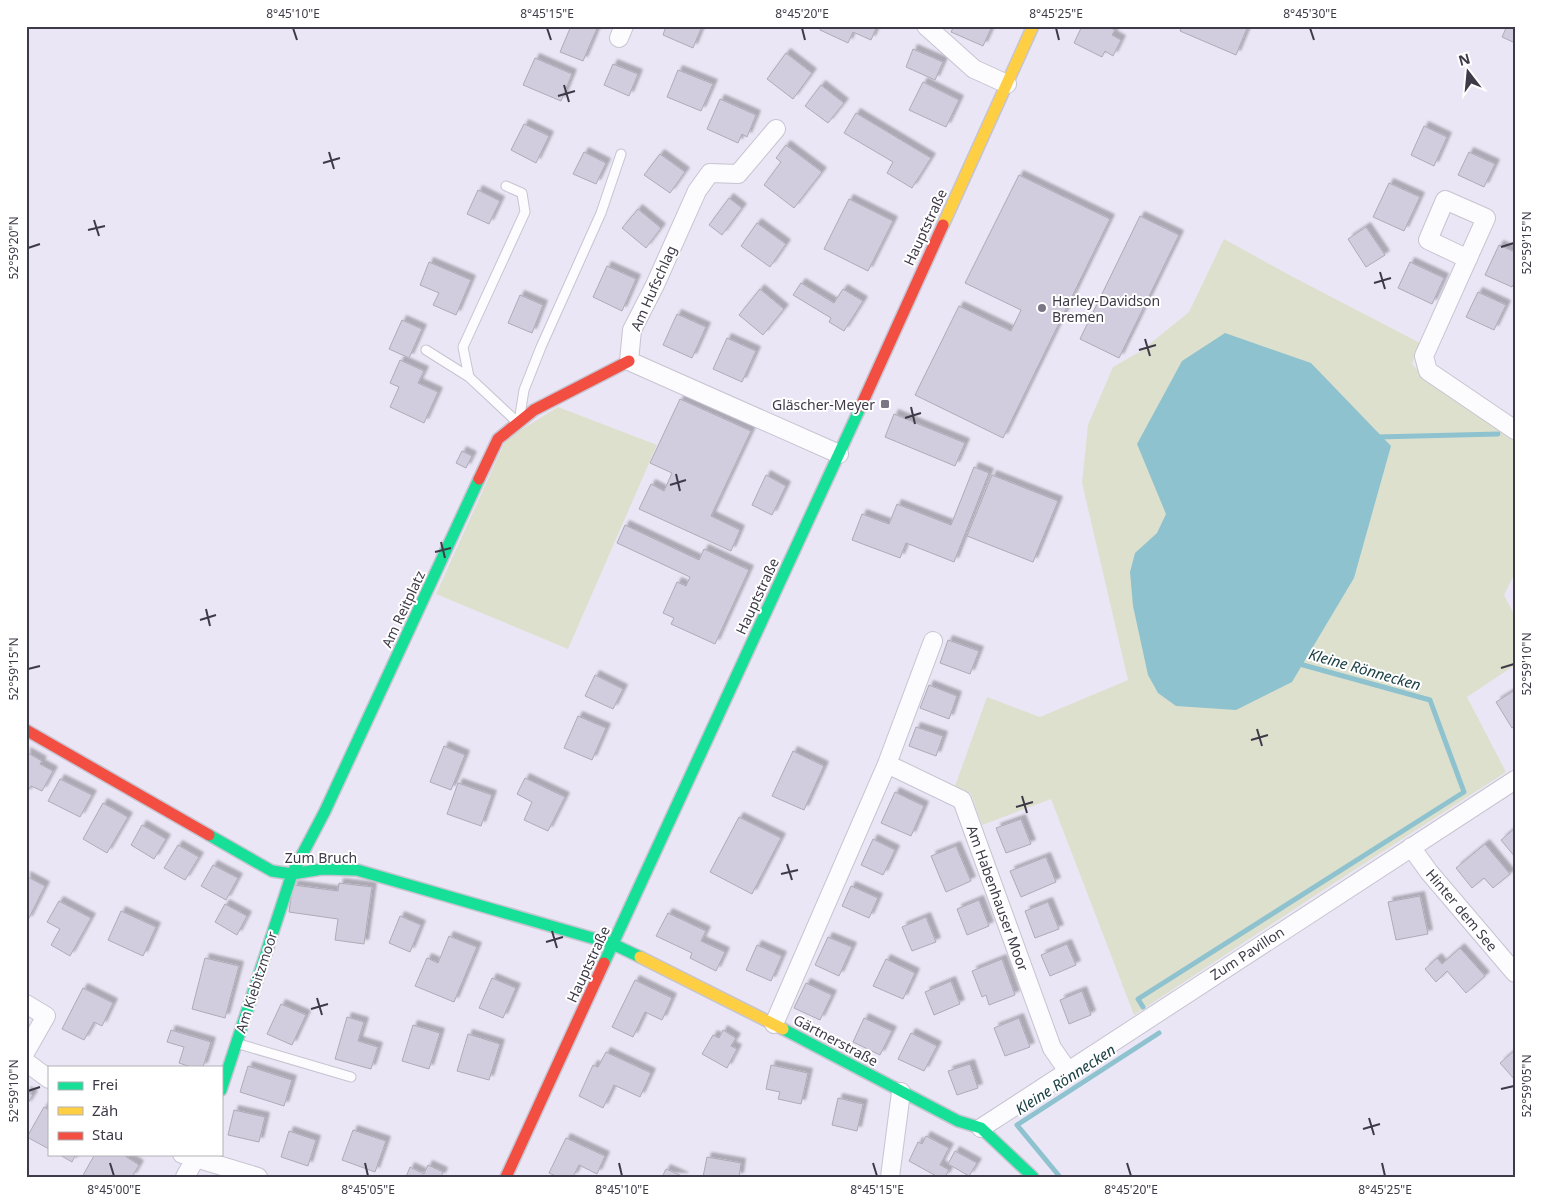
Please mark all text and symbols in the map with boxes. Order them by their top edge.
text: 8°45'10"E [266,5,320,22]
text: 8°45'15"E [520,5,574,22]
text: 8°45'20"E [775,5,829,22]
text: 8°45'25"E [1029,5,1083,22]
text: 8°45'30"E [1283,5,1337,22]
north arrow [1444,48,1494,98]
text: N [1456,48,1472,70]
street label: Hauptstraße [899,186,951,268]
text: 52°59'15"N [1518,211,1535,275]
text: 52°59'20"N [5,216,22,280]
street label: Am Hufschlag [626,242,680,334]
place label: Harley-Davidson Bremen [1052,291,1160,326]
marker: Harley-Davidson Bremen [1036,302,1048,314]
place label: Gläscher-Meyer [772,395,875,414]
marker: Gläscher-Meyer [879,398,891,410]
street label: Hauptstraße [731,555,783,637]
street label: Am Reitplatz [377,567,429,650]
text: 52°59'10"N [1518,632,1535,696]
text: 52°59'15"N [5,637,22,701]
water label: Kleine Rönnecken [1307,643,1423,695]
street label: Am Habenhauser Moor [963,823,1033,974]
street label: Zum Bruch [285,848,357,867]
street label: Hinter dem See [1422,865,1502,955]
street label: Zum Pavillon [1206,922,1288,984]
street label: Hauptstraße [562,923,614,1005]
street label: Am Kiebitzmoor [231,929,281,1035]
street label: Gärtnerstraße [790,1010,882,1070]
water label: Kleine Rönnecken [1011,1039,1119,1119]
text: 52°59'05"N [1518,1054,1535,1118]
text: 52°59'10"N [5,1059,22,1123]
legend [48,1066,222,1156]
text: Frei [92,1074,118,1094]
text: Zäh [92,1100,118,1120]
text: Stau [92,1124,123,1144]
text: 8°45'00"E [87,1181,141,1198]
text: 8°45'05"E [341,1181,395,1198]
text: 8°45'10"E [595,1181,649,1198]
text: 8°45'15"E [850,1181,904,1198]
text: 8°45'20"E [1104,1181,1158,1198]
text: 8°45'25"E [1358,1181,1412,1198]

